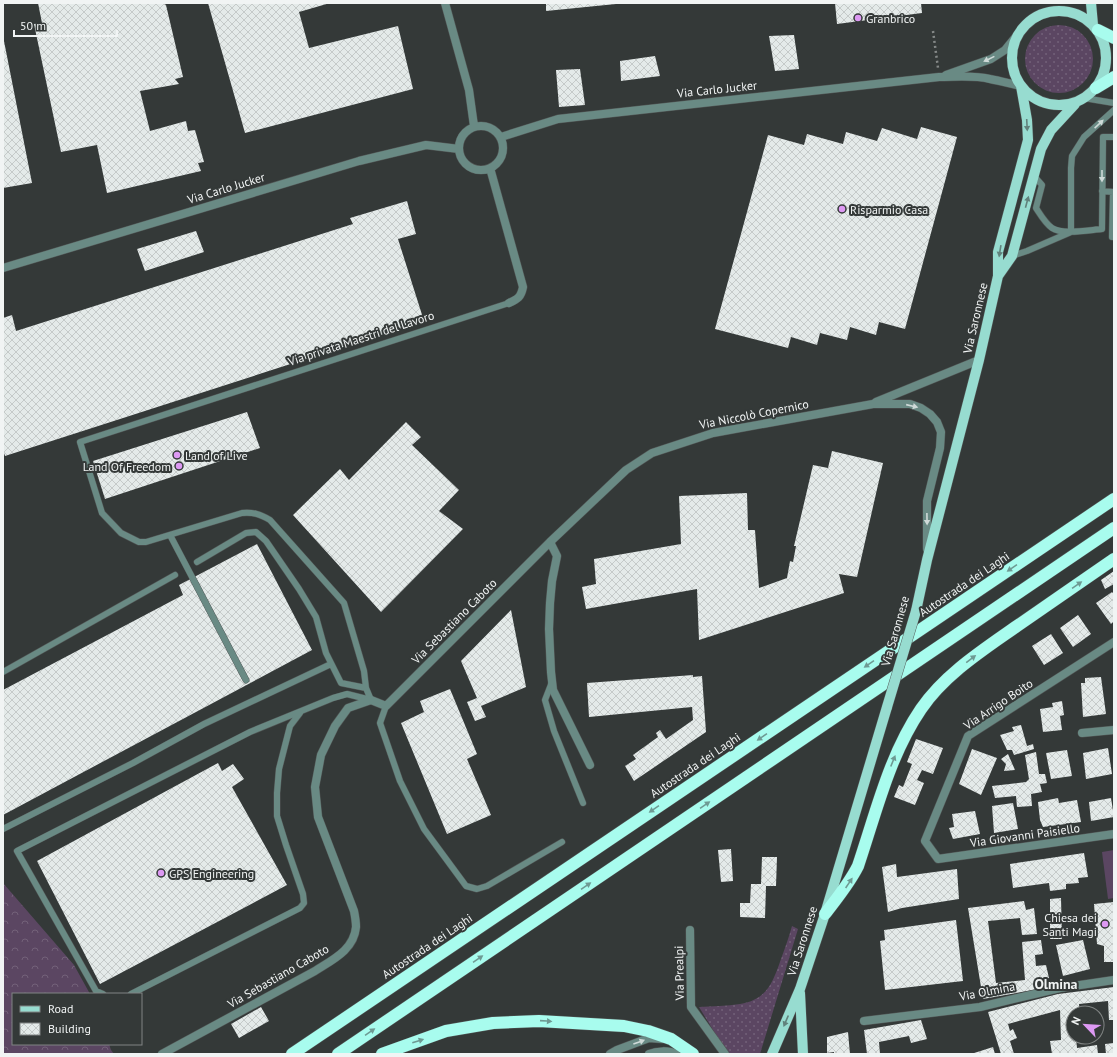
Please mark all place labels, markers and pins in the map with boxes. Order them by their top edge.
place label: Granbrico [866,11,915,26]
marker: Granbrico [853,13,863,23]
place label: Risparmio Casa [850,202,928,217]
marker: Risparmio Casa [837,204,847,214]
place label: Land of Live [185,448,248,463]
marker: Land of Live [172,450,182,460]
place label: Land Of Freedom [83,459,171,474]
marker: Land Of Freedom [174,461,184,471]
place label: GPS Engineering [169,866,254,881]
marker: GPS Engineering [156,868,166,878]
place label: Chiesa dei Santi Magi [1043,910,1097,939]
marker: Chiesa dei Santi Magi [1100,919,1110,929]

